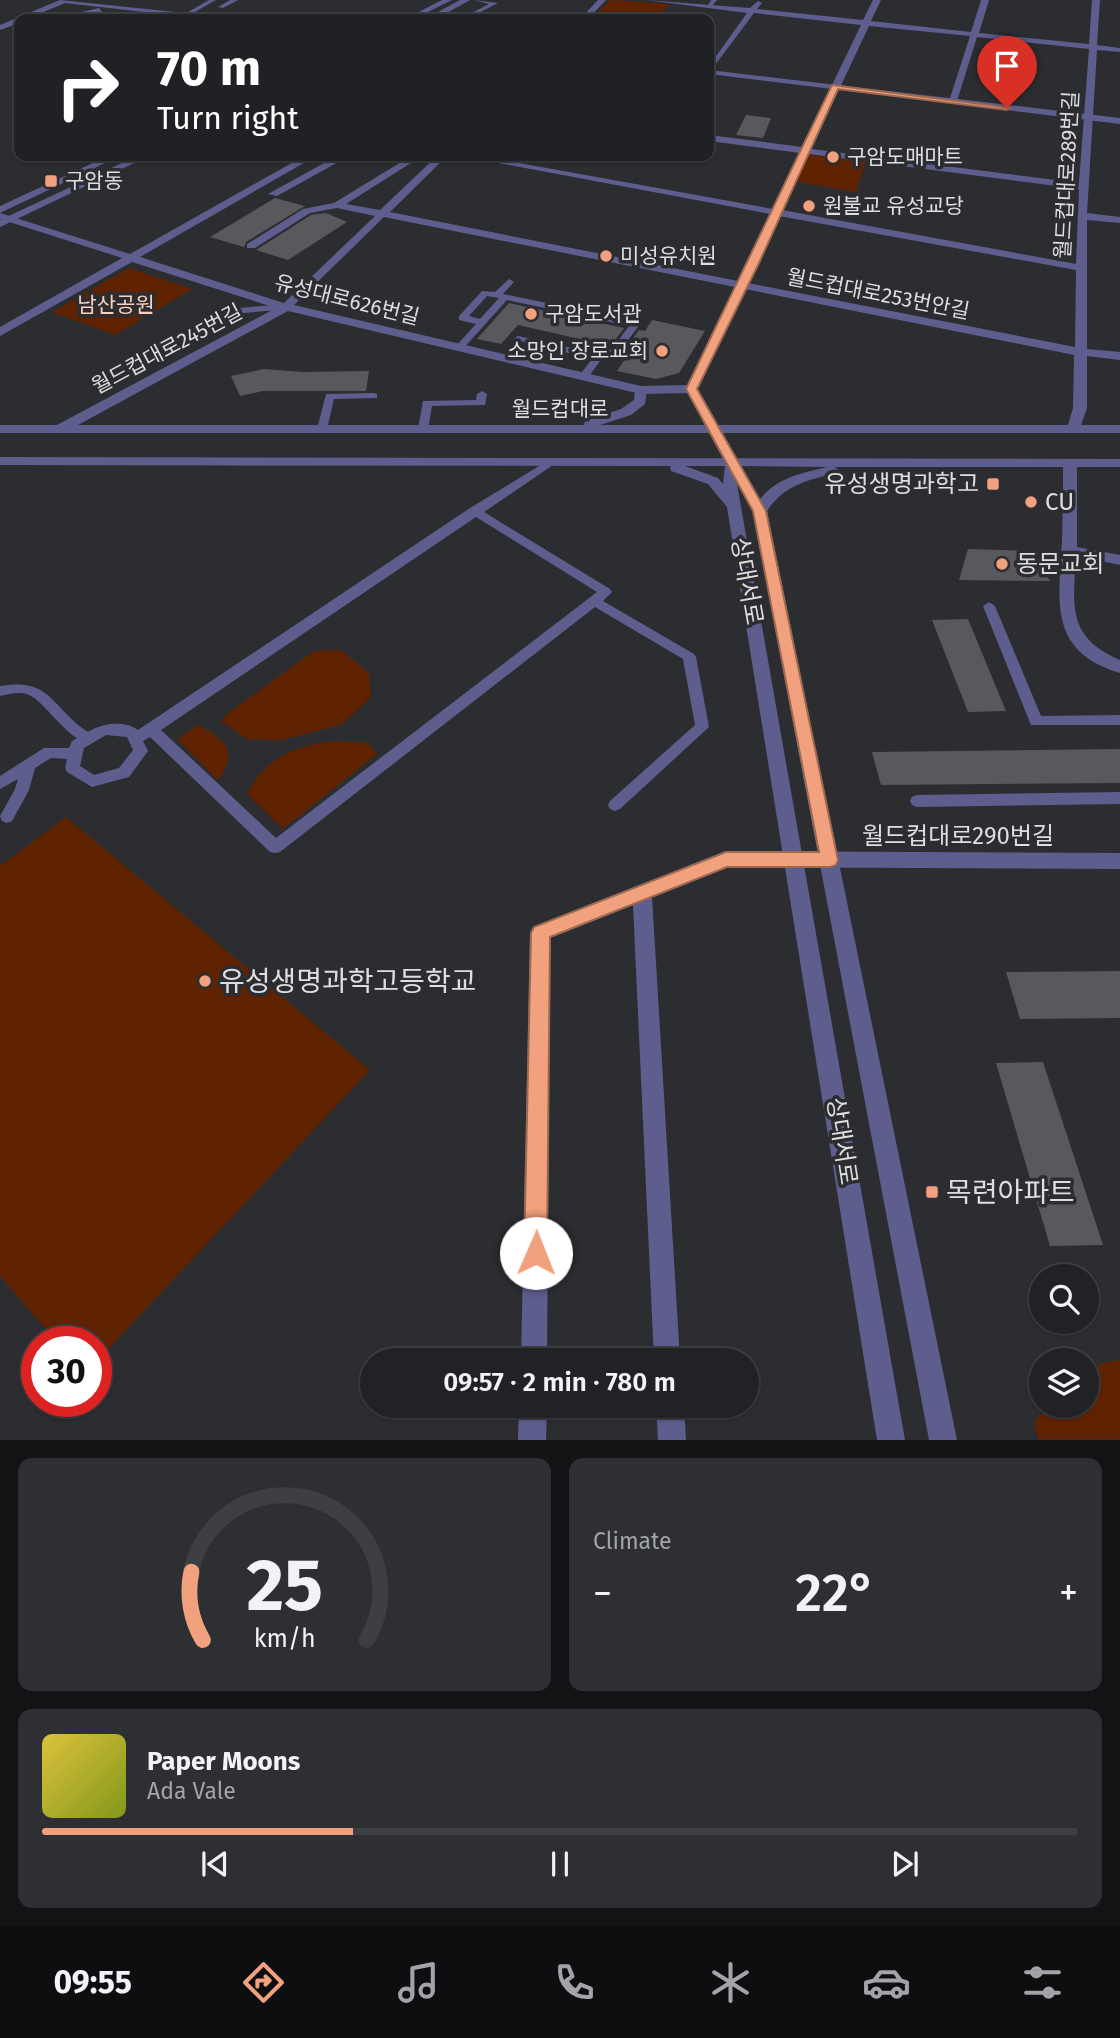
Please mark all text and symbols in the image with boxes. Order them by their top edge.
pin [977,36,1037,108]
text: 70 m [157,39,261,98]
icon: right [42,42,133,133]
icon: arrive [988,47,1026,85]
street label: 월드컵대로289번길 [1050,90,1084,260]
text: Turn right [157,99,299,137]
place label: 구암도매마트 [847,144,963,170]
marker: 구암도매마트 [825,149,841,165]
place label: 구암동 [65,168,123,194]
marker: 구암동 [43,173,59,189]
place label: 원불교 유성교당 [823,193,964,219]
marker: 원불교 유성교당 [801,198,817,214]
place label: 미성유치원 [620,243,717,269]
marker: 미성유치원 [598,248,614,264]
street label: 월드컵대로253번안길 [784,264,972,324]
street label: 유성대로626번길 [272,269,422,331]
park label: 남산공원 [77,292,155,318]
street label: 월드컵대로245번길 [87,298,247,400]
place label: 구암도서관 [545,301,642,327]
marker: 구암도서관 [523,306,539,322]
place label: 소망인 장로교회 [507,338,648,364]
marker: 소망인 장로교회 [654,343,670,359]
street label: 월드컵대로 [512,396,608,422]
place label: 유성생명과학고 [824,470,979,498]
marker: 유성생명과학고 [985,476,1001,492]
place label: CU [1045,488,1074,516]
marker: CU [1023,494,1039,510]
street label: 상대서로 [726,535,768,627]
place label: 동문교회 [1016,550,1104,578]
marker: 동문교회 [994,556,1010,572]
street label: 월드컵대로290번길 [862,822,1054,850]
place label: 유성생명과학고등학교 [219,965,477,998]
marker: 유성생명과학고등학교 [197,973,213,989]
street label: 상대서로 [821,1095,863,1187]
place label: 목련아파트 [946,1176,1075,1209]
marker: 목련아파트 [924,1184,940,1200]
position arrow [499,1216,573,1290]
map controls [1029,1264,1099,1418]
button: search [1029,1264,1099,1334]
speed limit sign: 30 [21,1326,112,1417]
button: layers [1029,1348,1099,1418]
text: 09:57 · 2 min · 780 m [443,1367,676,1398]
text: Climate [593,1527,672,1555]
text: 25 [246,1543,323,1630]
text: 22° [795,1562,876,1625]
text: − [593,1570,612,1616]
text: + [1059,1570,1078,1616]
text: km/h [254,1624,315,1654]
text: Paper Moons [147,1746,300,1777]
text: Ada Vale [147,1777,236,1805]
icon: previous [196,1845,234,1883]
icon: pause [541,1845,579,1883]
icon: next [886,1845,924,1883]
icon: directions [239,1958,288,2007]
icon: music [394,1958,443,2007]
icon: phone [550,1958,599,2007]
icon: climate [706,1958,755,2007]
icon: car [862,1958,911,2007]
icon: filters [1018,1958,1067,2007]
text: 09:55 [53,1963,132,2001]

